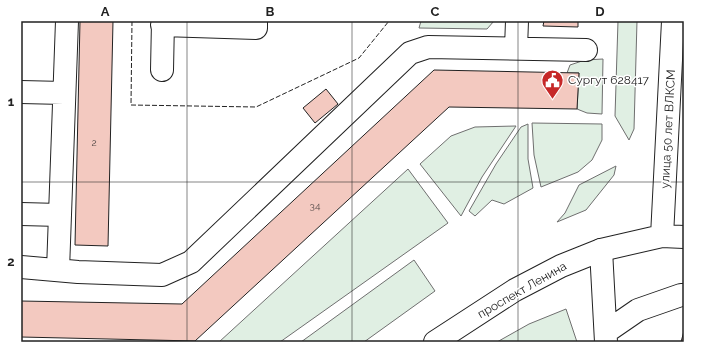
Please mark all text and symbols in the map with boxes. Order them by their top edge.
text: A [101,4,110,19]
text: B [266,4,275,19]
text: C [431,4,440,19]
text: D [595,4,605,19]
public building icon: Сургут 628417 [539,67,565,100]
street label: улица 50 лет ВЛКСМ [658,69,678,189]
place label: Сургут 628417 [568,73,650,87]
text: 1 [8,94,15,109]
house number: 2 [91,137,97,148]
house number: 34 [310,200,321,211]
text: 2 [7,254,15,269]
street label: проспект Ленина [475,259,569,321]

